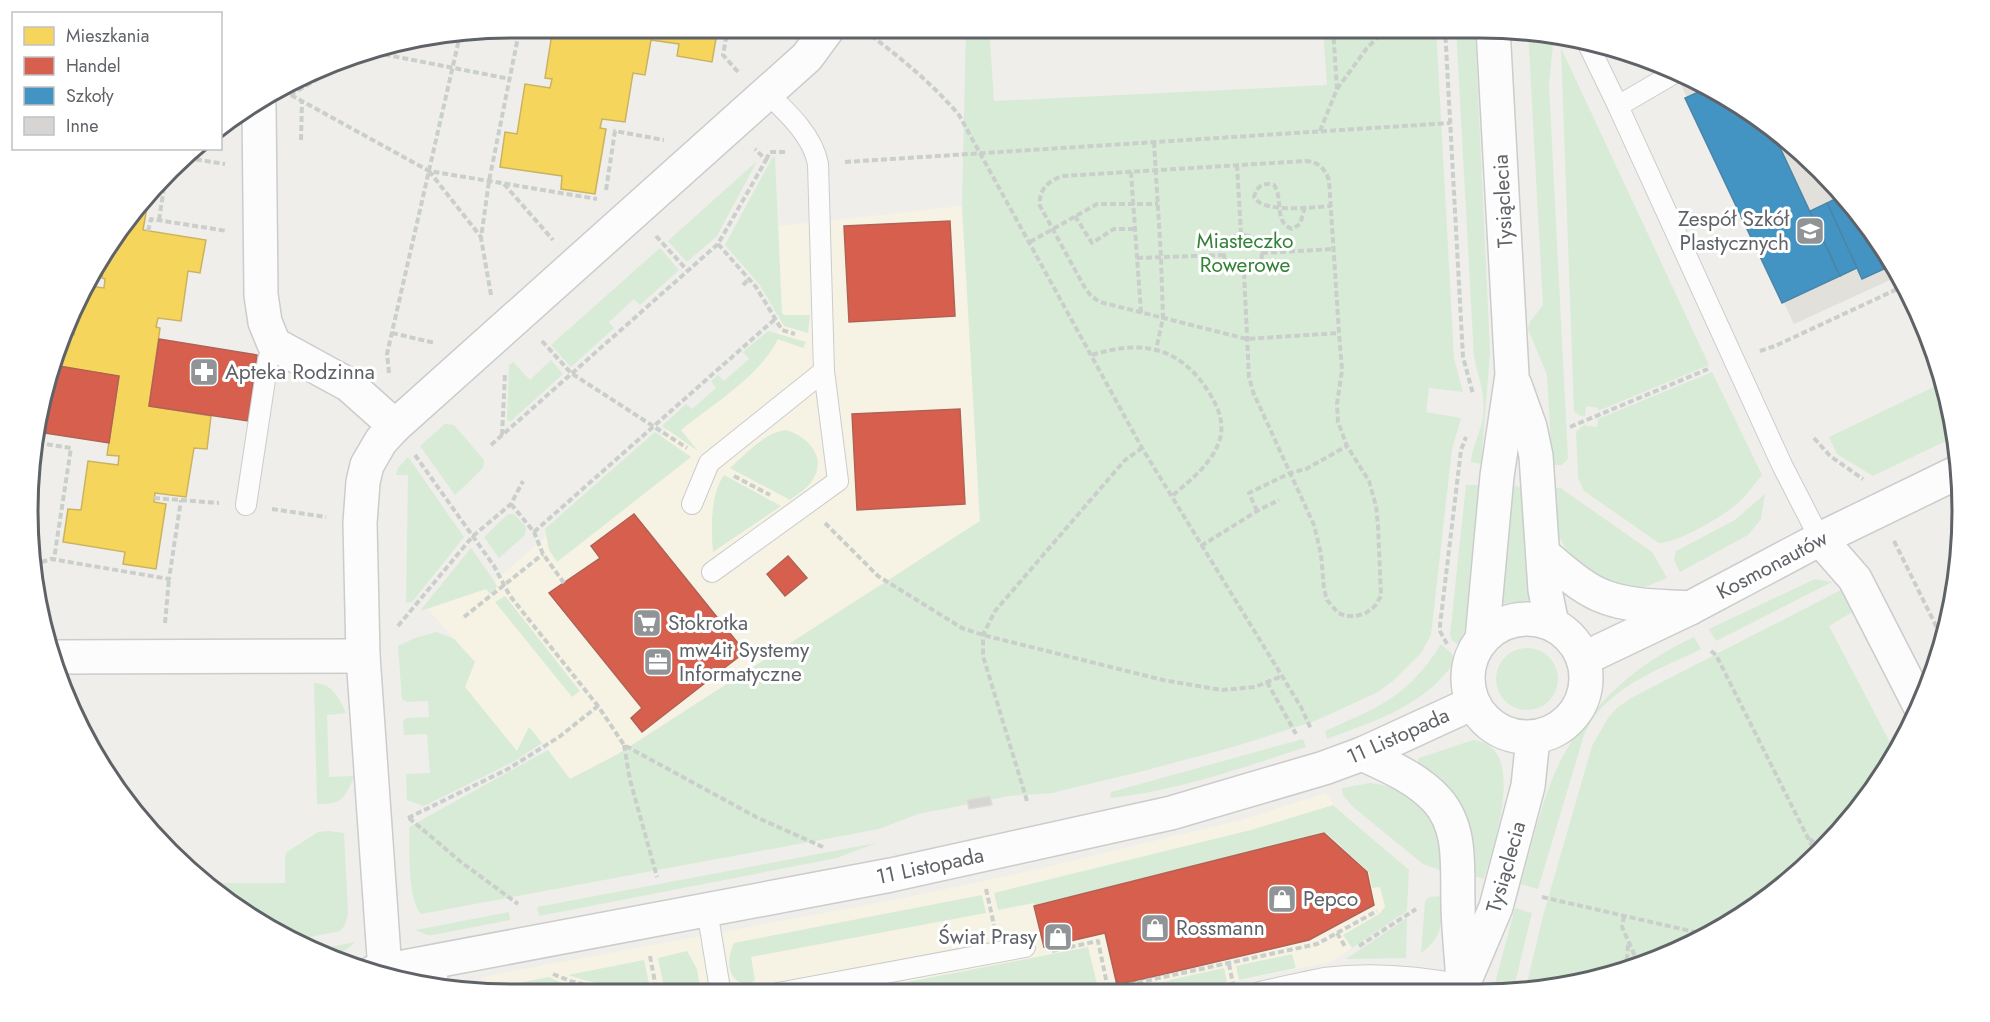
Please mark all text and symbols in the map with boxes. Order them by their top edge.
legend [12,12,222,150]
text: Mieszkania [66,23,149,49]
text: Handel [66,53,121,79]
text: Szkoły [66,83,114,109]
text: Inne [66,113,99,139]
street label: Tysiąclecia [1486,153,1520,249]
place label: Zespół Szkół Plastycznych [1678,204,1790,258]
school or university icon: Zespół Szkół Plastycznych [1794,215,1826,247]
park label: Miasteczko Rowerowe [1197,226,1293,280]
pharmacy icon: Apteka Rodzinna [188,356,220,388]
place label: Apteka Rodzinna [225,357,375,387]
street label: Kosmonautów [1711,523,1833,607]
supermarket icon: Stokrotka [631,607,663,639]
place label: Stokrotka [668,608,748,638]
place label: mw4it Systemy Informatyczne [679,635,810,689]
office icon: mw4it Systemy Informatyczne [642,646,674,678]
street label: 11 Listopada [1342,700,1454,772]
street label: Tysiąclecia [1479,818,1533,916]
street label: 11 Listopada [873,840,987,892]
shop icon: Pepco [1266,883,1298,915]
place label: Pepco [1303,884,1358,914]
shop icon: Rossmann [1139,912,1171,944]
place label: Rossmann [1176,913,1265,943]
shop icon: Świat Prasy [1042,921,1074,953]
place label: Świat Prasy [938,922,1038,952]

